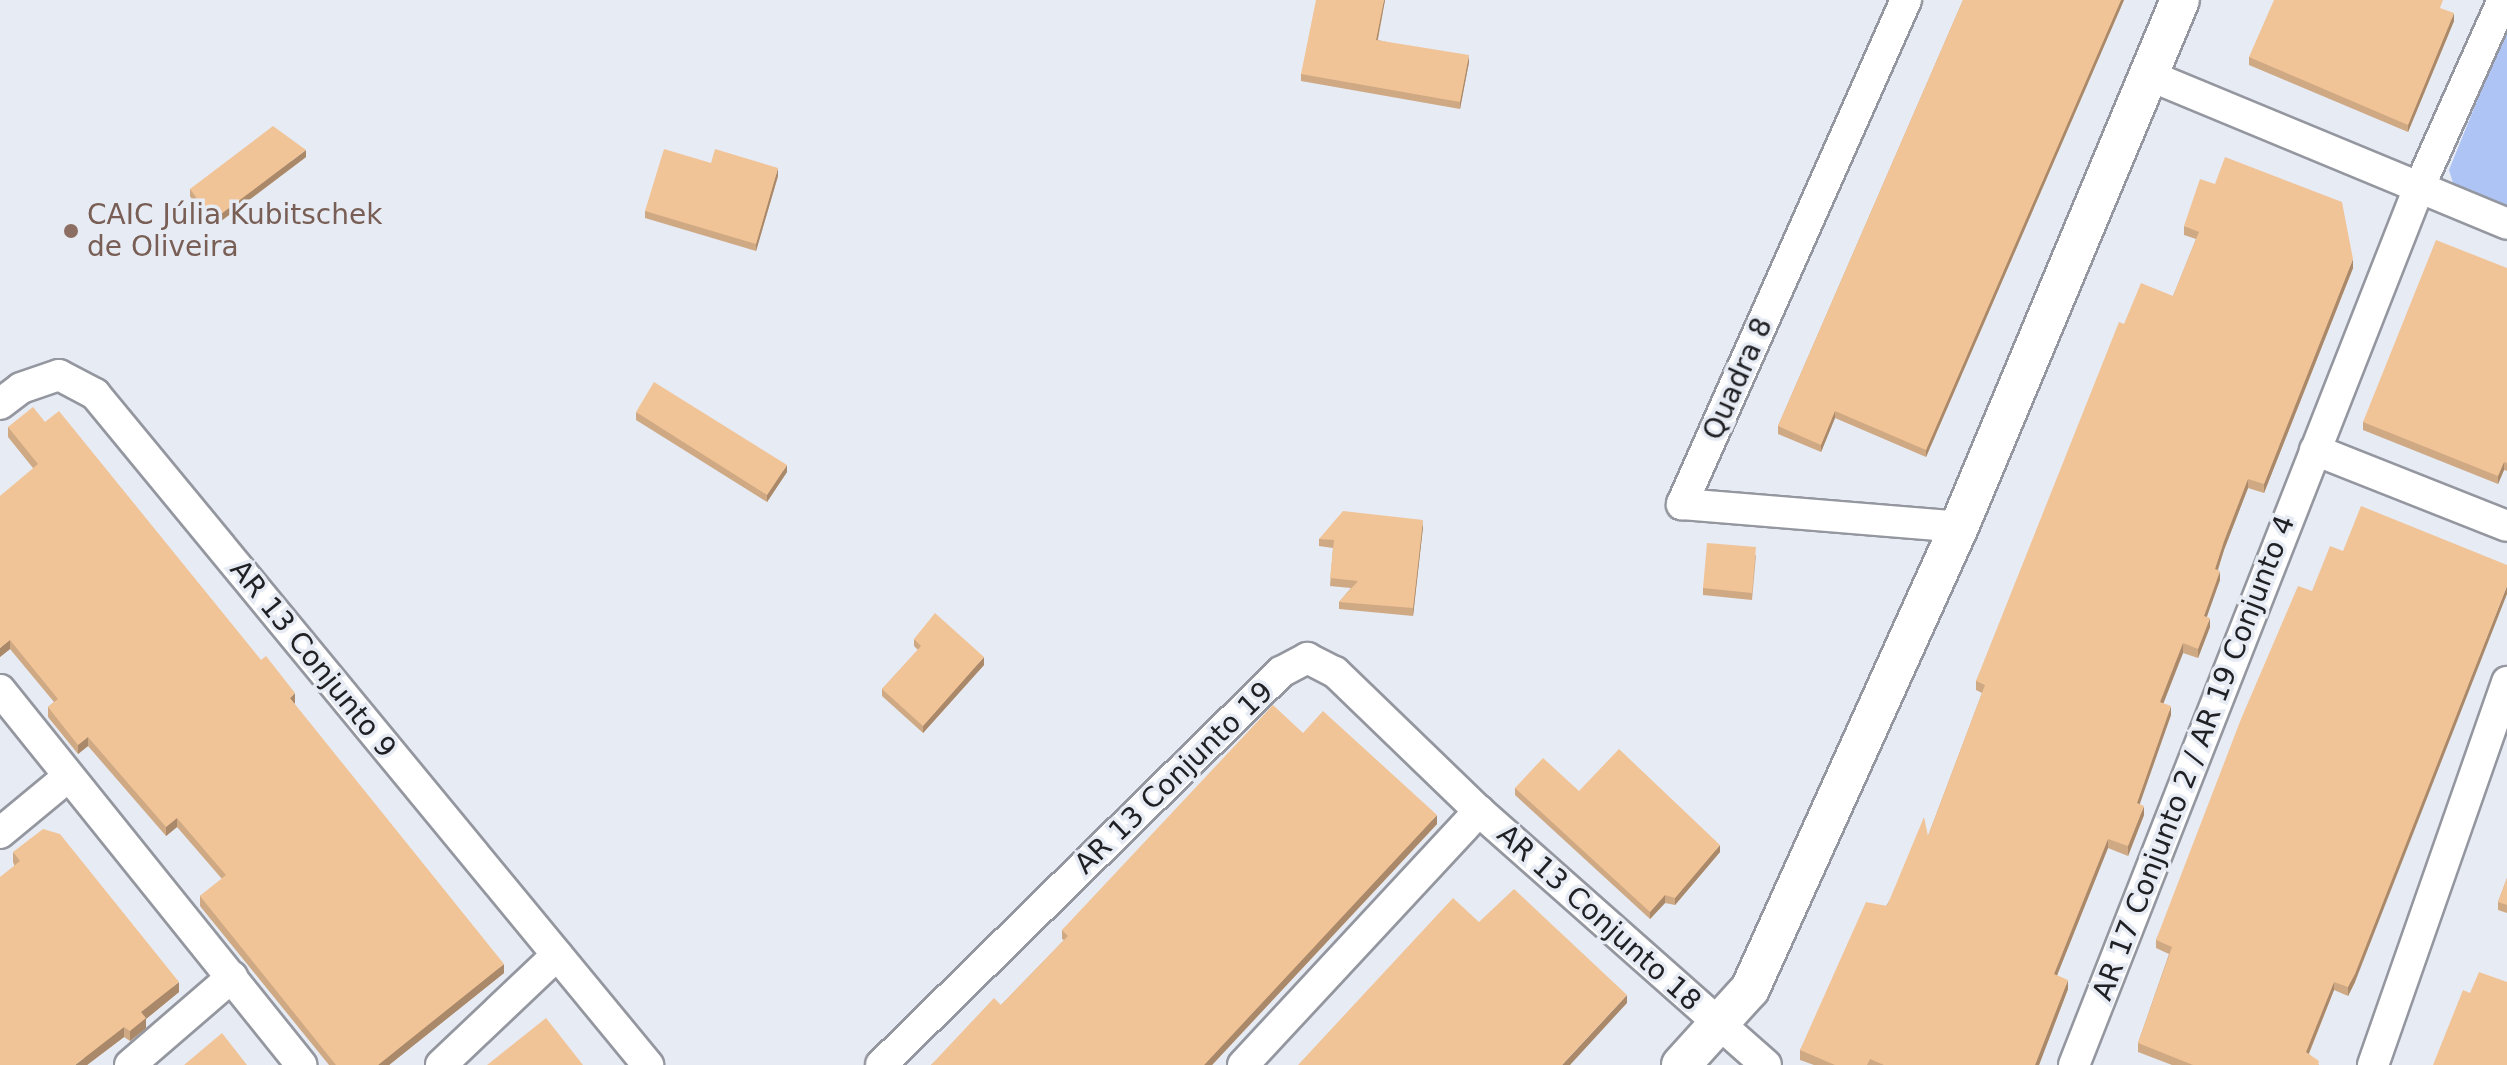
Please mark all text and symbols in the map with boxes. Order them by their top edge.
place label: CAIC Júlia Kubitschek de Oliveira [87,198,382,264]
marker: CAIC Júlia Kubitschek de Oliveira [62,222,80,240]
street label: Quadra 8 [1696,313,1780,445]
street label: AR 17 Conjunto 2 / AR 19 Conjunto 4 [2086,511,2302,1005]
street label: AR 13 Conjunto 9 [223,553,403,765]
street label: AR 13 Conjunto 19 [1068,675,1280,881]
street label: AR 13 Conjunto 18 [1490,818,1708,1018]

